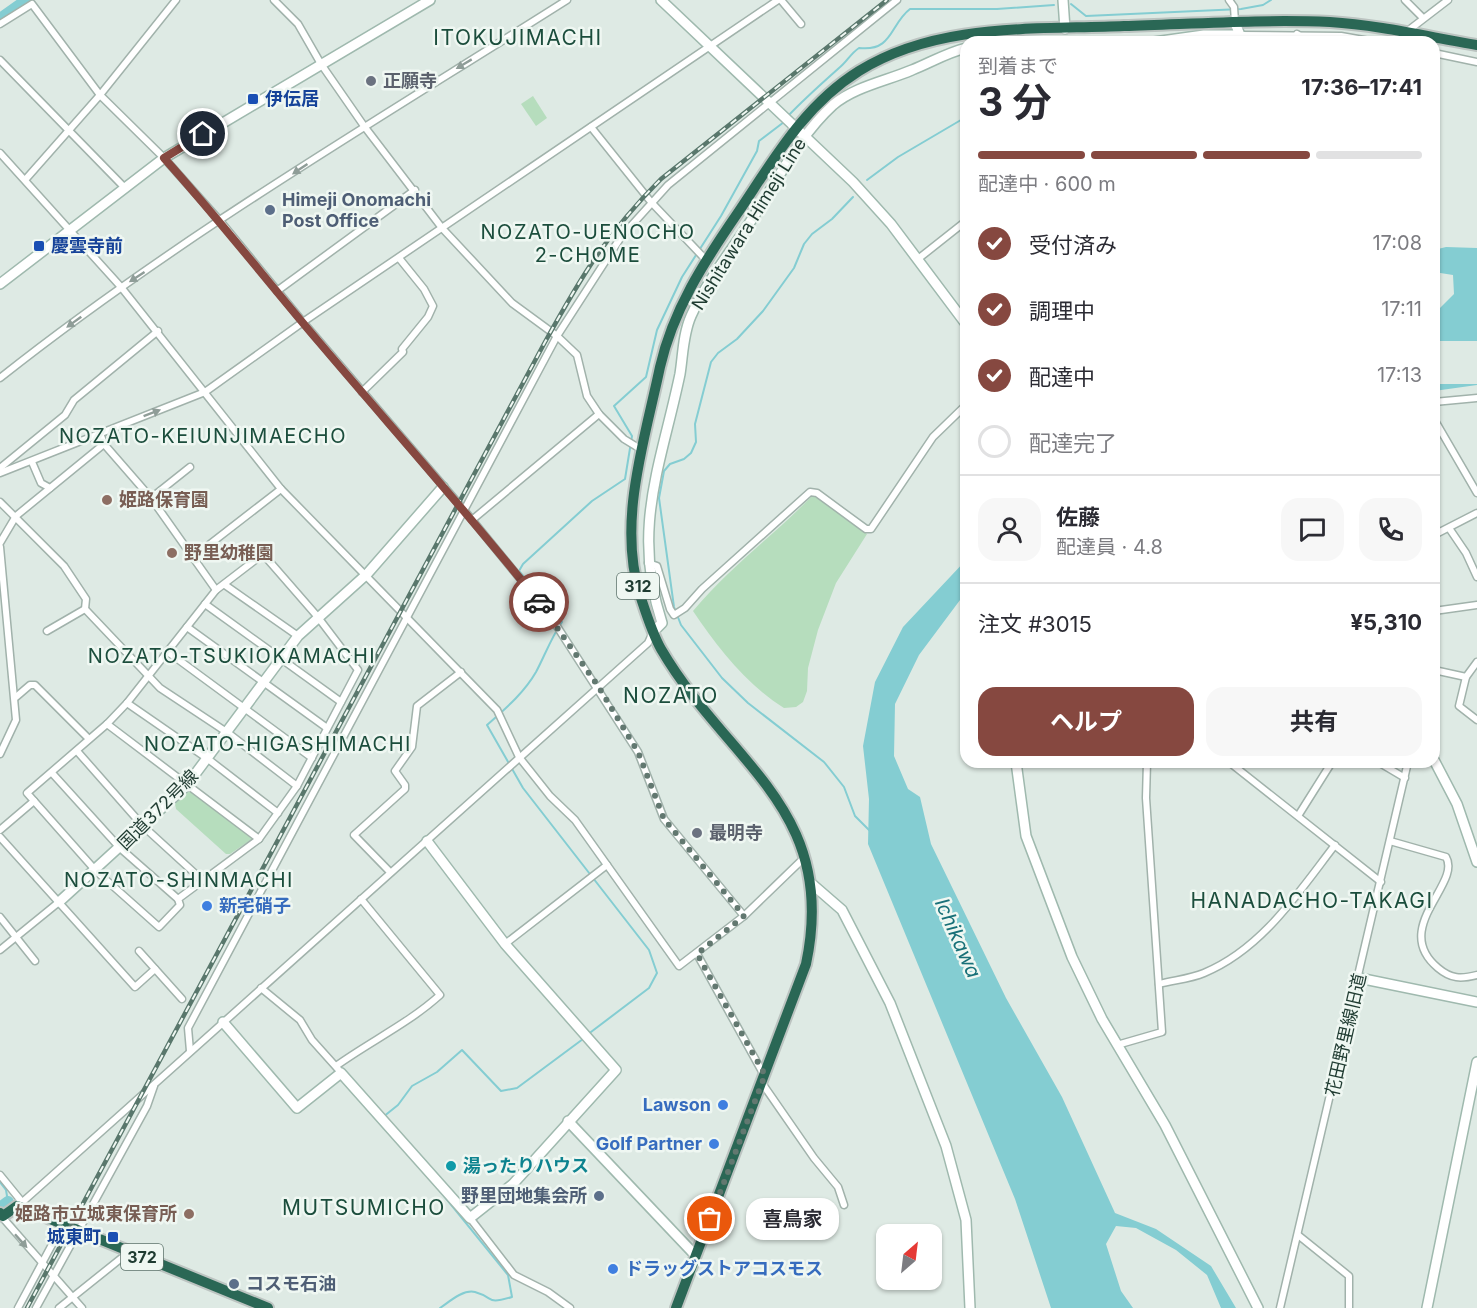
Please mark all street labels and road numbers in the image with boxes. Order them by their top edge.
street label: Nishitawara Himeji Line [687,134,810,314]
road number: 312 [617,573,659,599]
street label: 国道372号線 [113,765,202,854]
street label: 花田野里線旧道 [1321,971,1370,1099]
road number: 372 [121,1244,163,1270]

